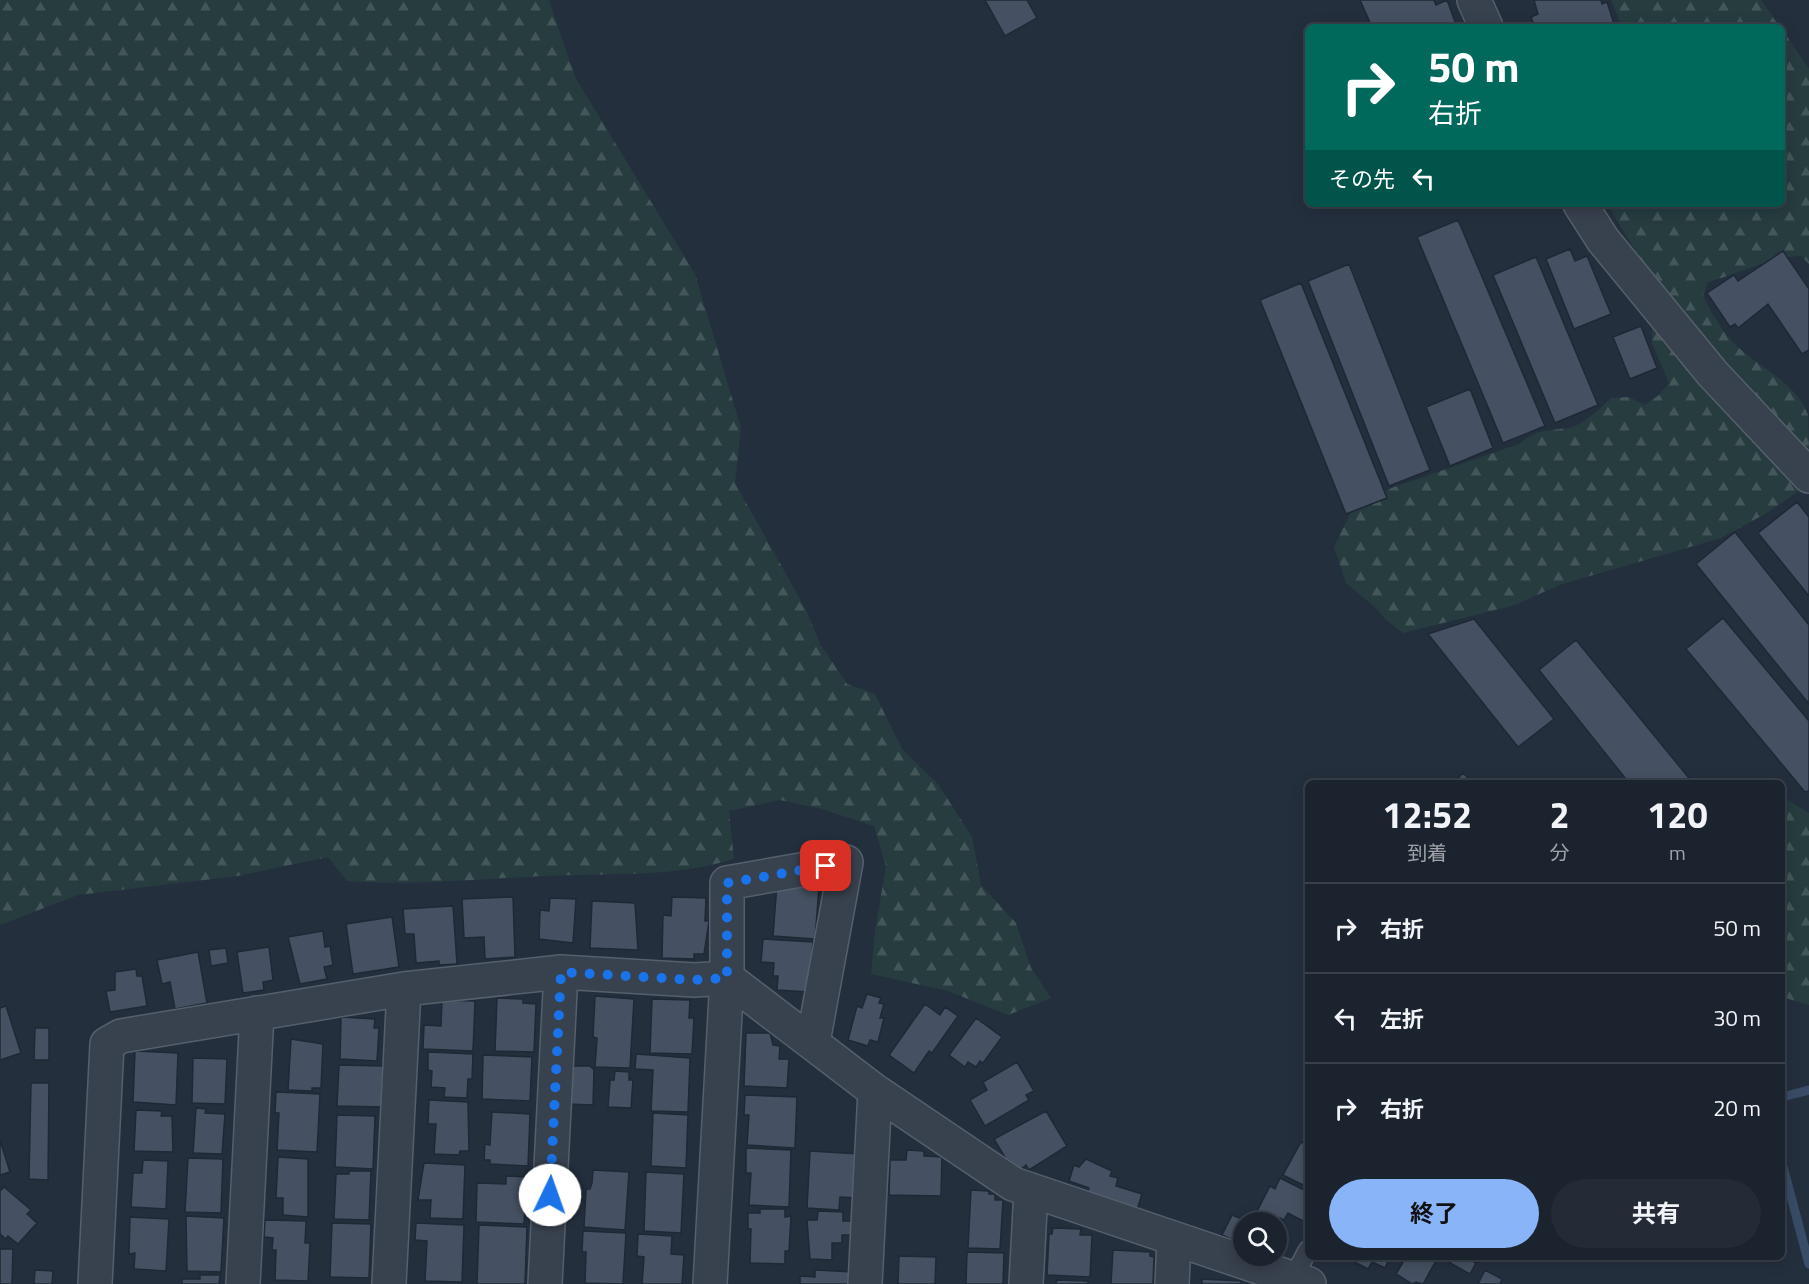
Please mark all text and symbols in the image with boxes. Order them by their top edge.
text: 50 m [1428,34,1520,98]
icon: right [1329,48,1407,126]
text: 右折 [1428,92,1482,133]
text: その先 [1329,162,1395,196]
icon: left [1407,162,1440,195]
text: 12:52 [1382,787,1472,842]
text: 2 [1550,787,1570,842]
text: 120 [1647,787,1708,842]
text: 到着 [1407,837,1447,868]
text: 分 [1550,837,1570,868]
text: m [1669,837,1686,868]
pin [800,840,851,891]
icon: arrive [809,849,842,882]
text: 50 m [1713,911,1761,945]
icon: right [1329,912,1362,945]
text: 右折 [1380,912,1424,946]
text: 30 m [1713,1001,1761,1035]
icon: left [1329,1002,1362,1035]
text: 左折 [1380,1002,1424,1036]
text: 20 m [1713,1091,1761,1125]
icon: right [1329,1092,1362,1125]
text: 右折 [1380,1092,1424,1126]
position arrow [518,1163,582,1227]
button: 終了 [1329,1179,1539,1248]
button: 共有 [1551,1179,1761,1248]
map controls [1233,1212,1287,1266]
button: search [1233,1212,1287,1266]

